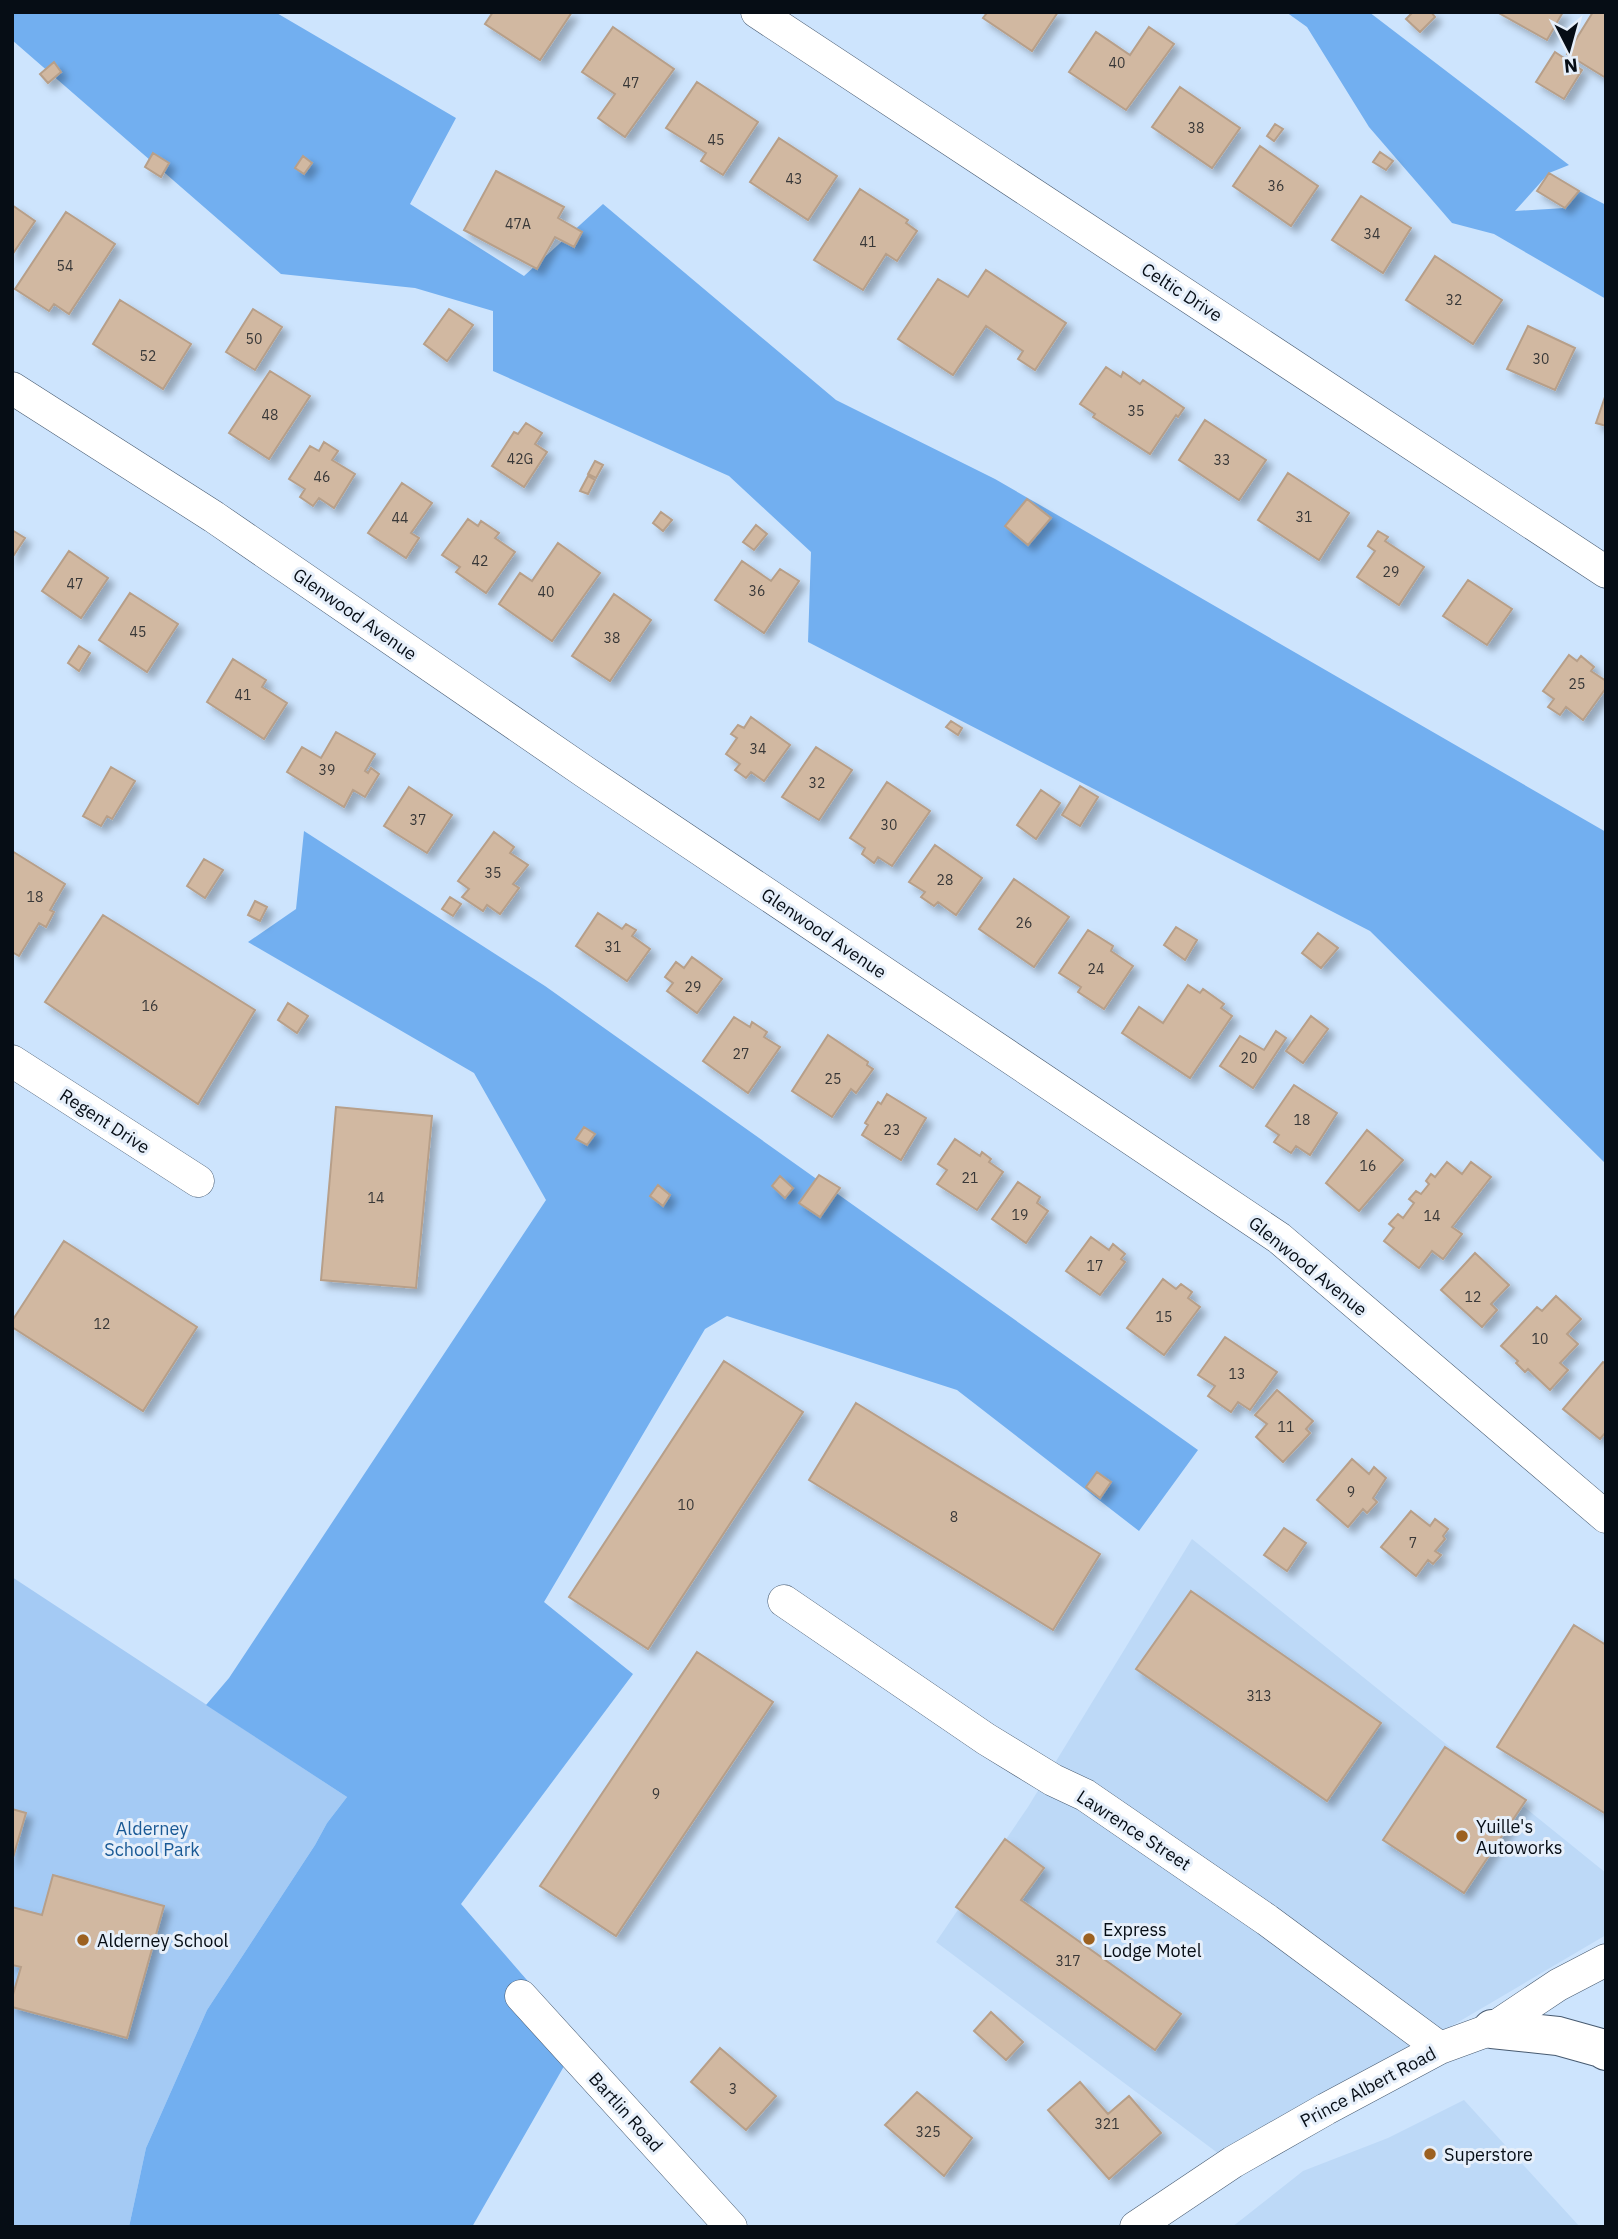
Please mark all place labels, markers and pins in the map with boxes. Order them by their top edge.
place label: Yuille's Autoworks [1476,1815,1563,1859]
marker: Yuille's Autoworks [1454,1828,1470,1844]
place label: Express Lodge Motel [1103,1918,1202,1962]
place label: Alderney School [97,1929,229,1952]
marker: Express Lodge Motel [1081,1931,1097,1947]
marker: Alderney School [75,1932,91,1948]
place label: Superstore [1444,2143,1533,2166]
marker: Superstore [1422,2146,1438,2162]

